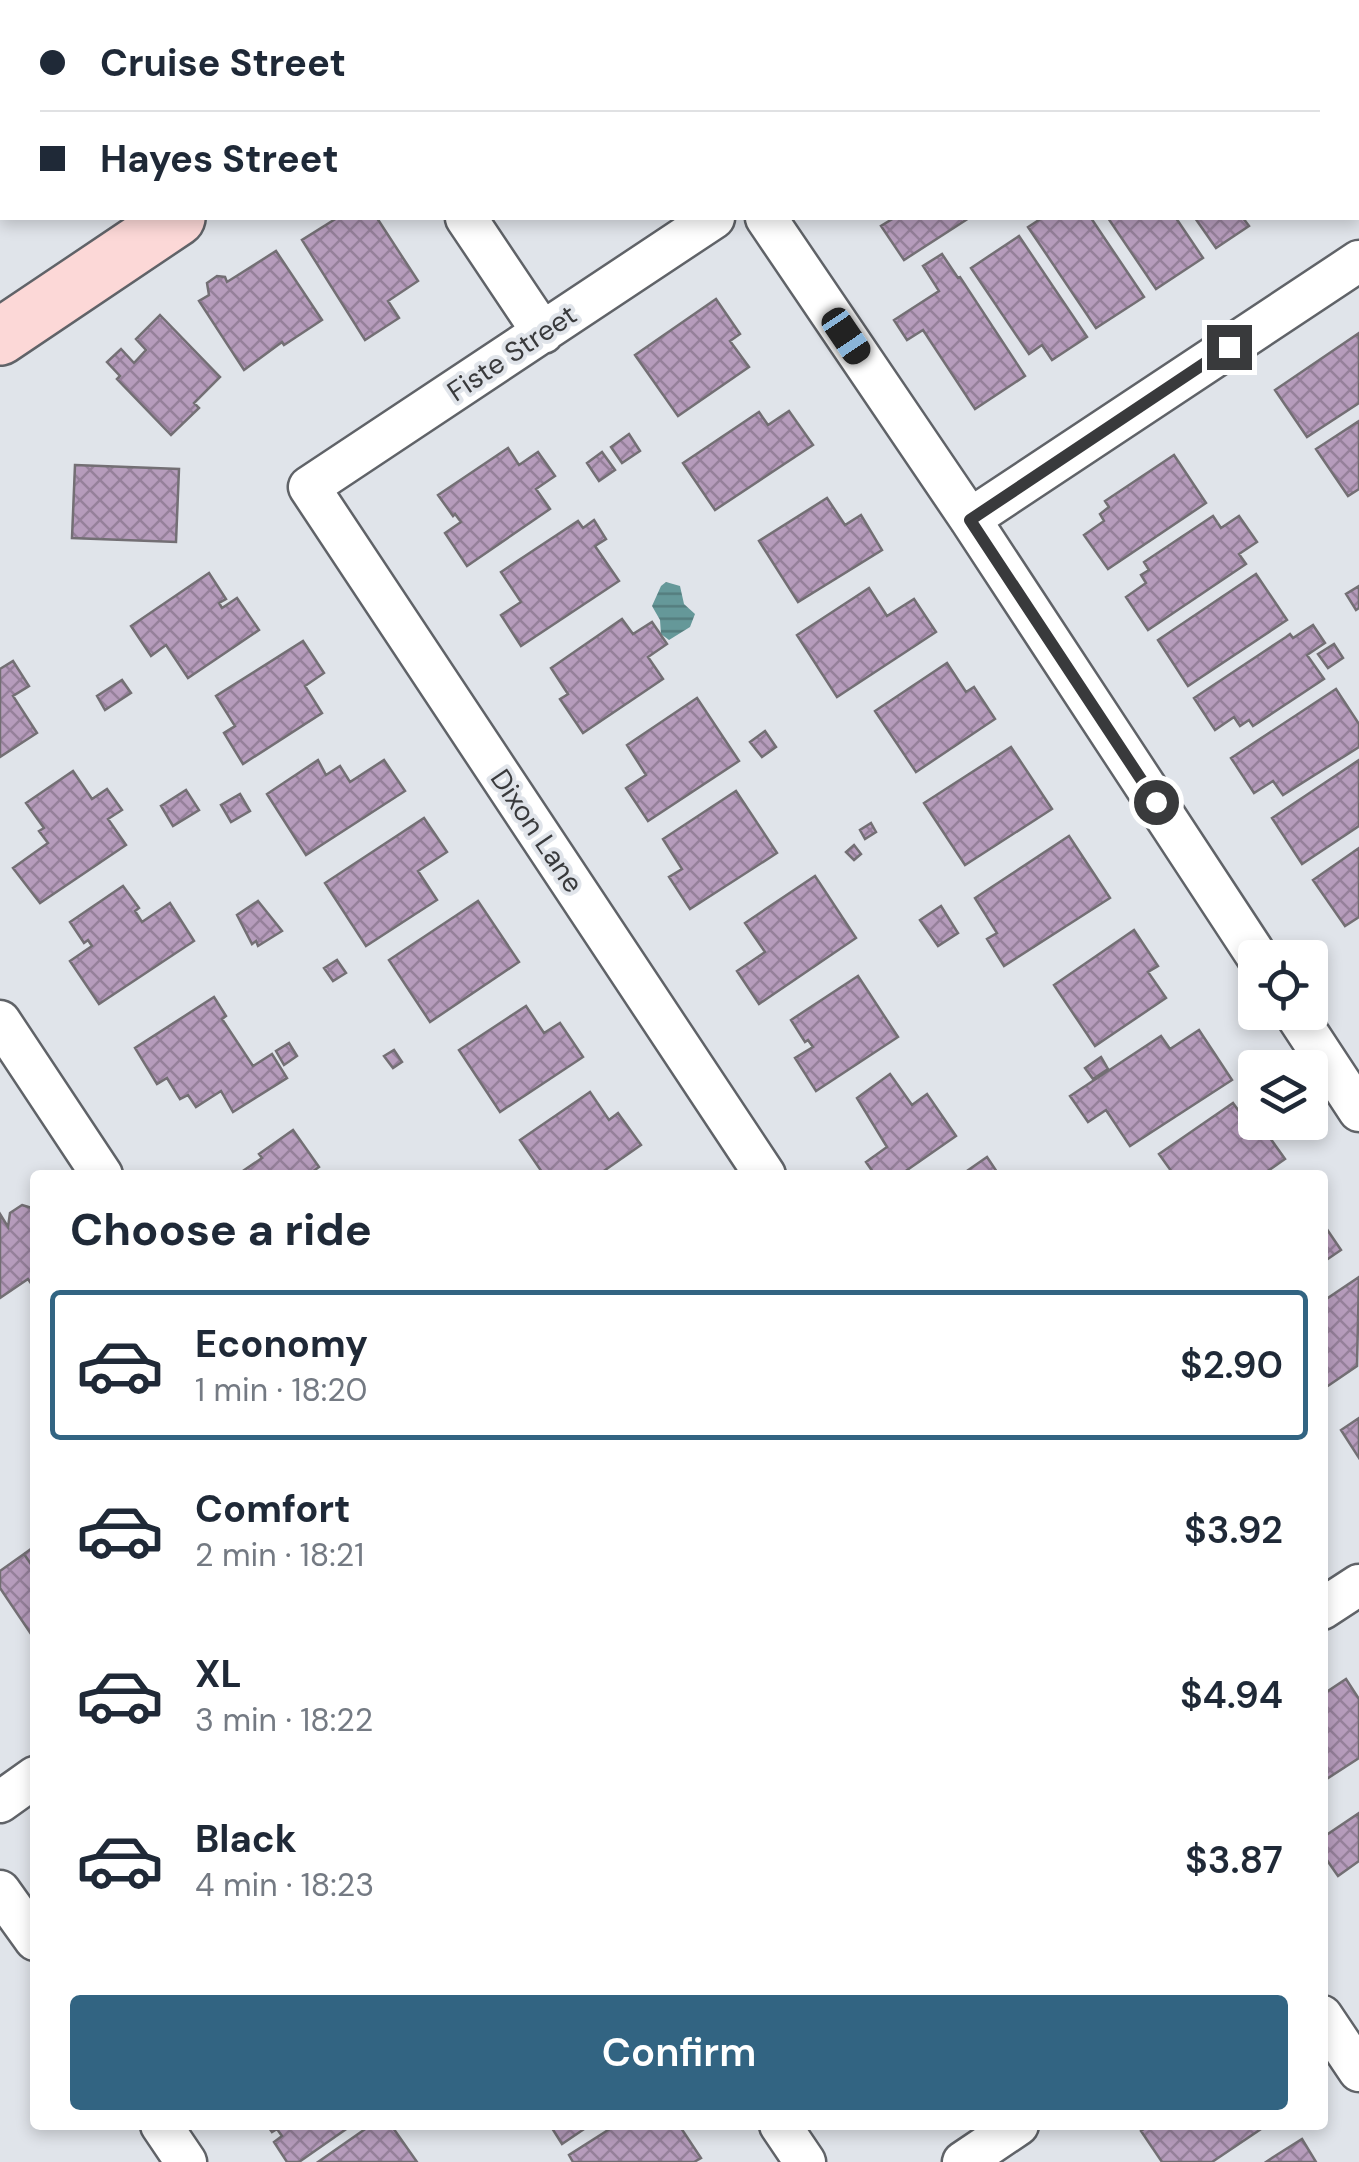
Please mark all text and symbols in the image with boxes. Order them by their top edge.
text: Cruise Street [100,38,346,88]
text: Hayes Street [100,134,339,184]
street label: Fiste Street [440,296,584,410]
car [817,303,875,369]
route end [1207,325,1252,370]
street label: Dixon Lane [482,762,592,900]
route start [1134,780,1179,825]
map controls [1238,940,1328,1140]
button: locate [1238,940,1328,1030]
button: layers [1238,1050,1328,1140]
text: Choose a ride [70,1200,372,1259]
text: Economy [195,1319,368,1369]
icon: car [75,1320,165,1410]
text: $2.90 [1180,1340,1283,1390]
text: 1 min · 18:20 [195,1369,367,1411]
text: Comfort [195,1484,351,1534]
icon: car [75,1485,165,1575]
text: $3.92 [1184,1505,1283,1555]
text: 2 min · 18:21 [195,1534,364,1576]
text: XL [195,1649,242,1699]
icon: car [75,1650,165,1740]
text: $4.94 [1180,1670,1283,1720]
text: 3 min · 18:22 [195,1699,373,1741]
text: Black [195,1814,297,1864]
icon: car [75,1815,165,1905]
text: $3.87 [1185,1835,1283,1885]
text: 4 min · 18:23 [195,1864,374,1906]
button: Confirm [70,1995,1288,2110]

